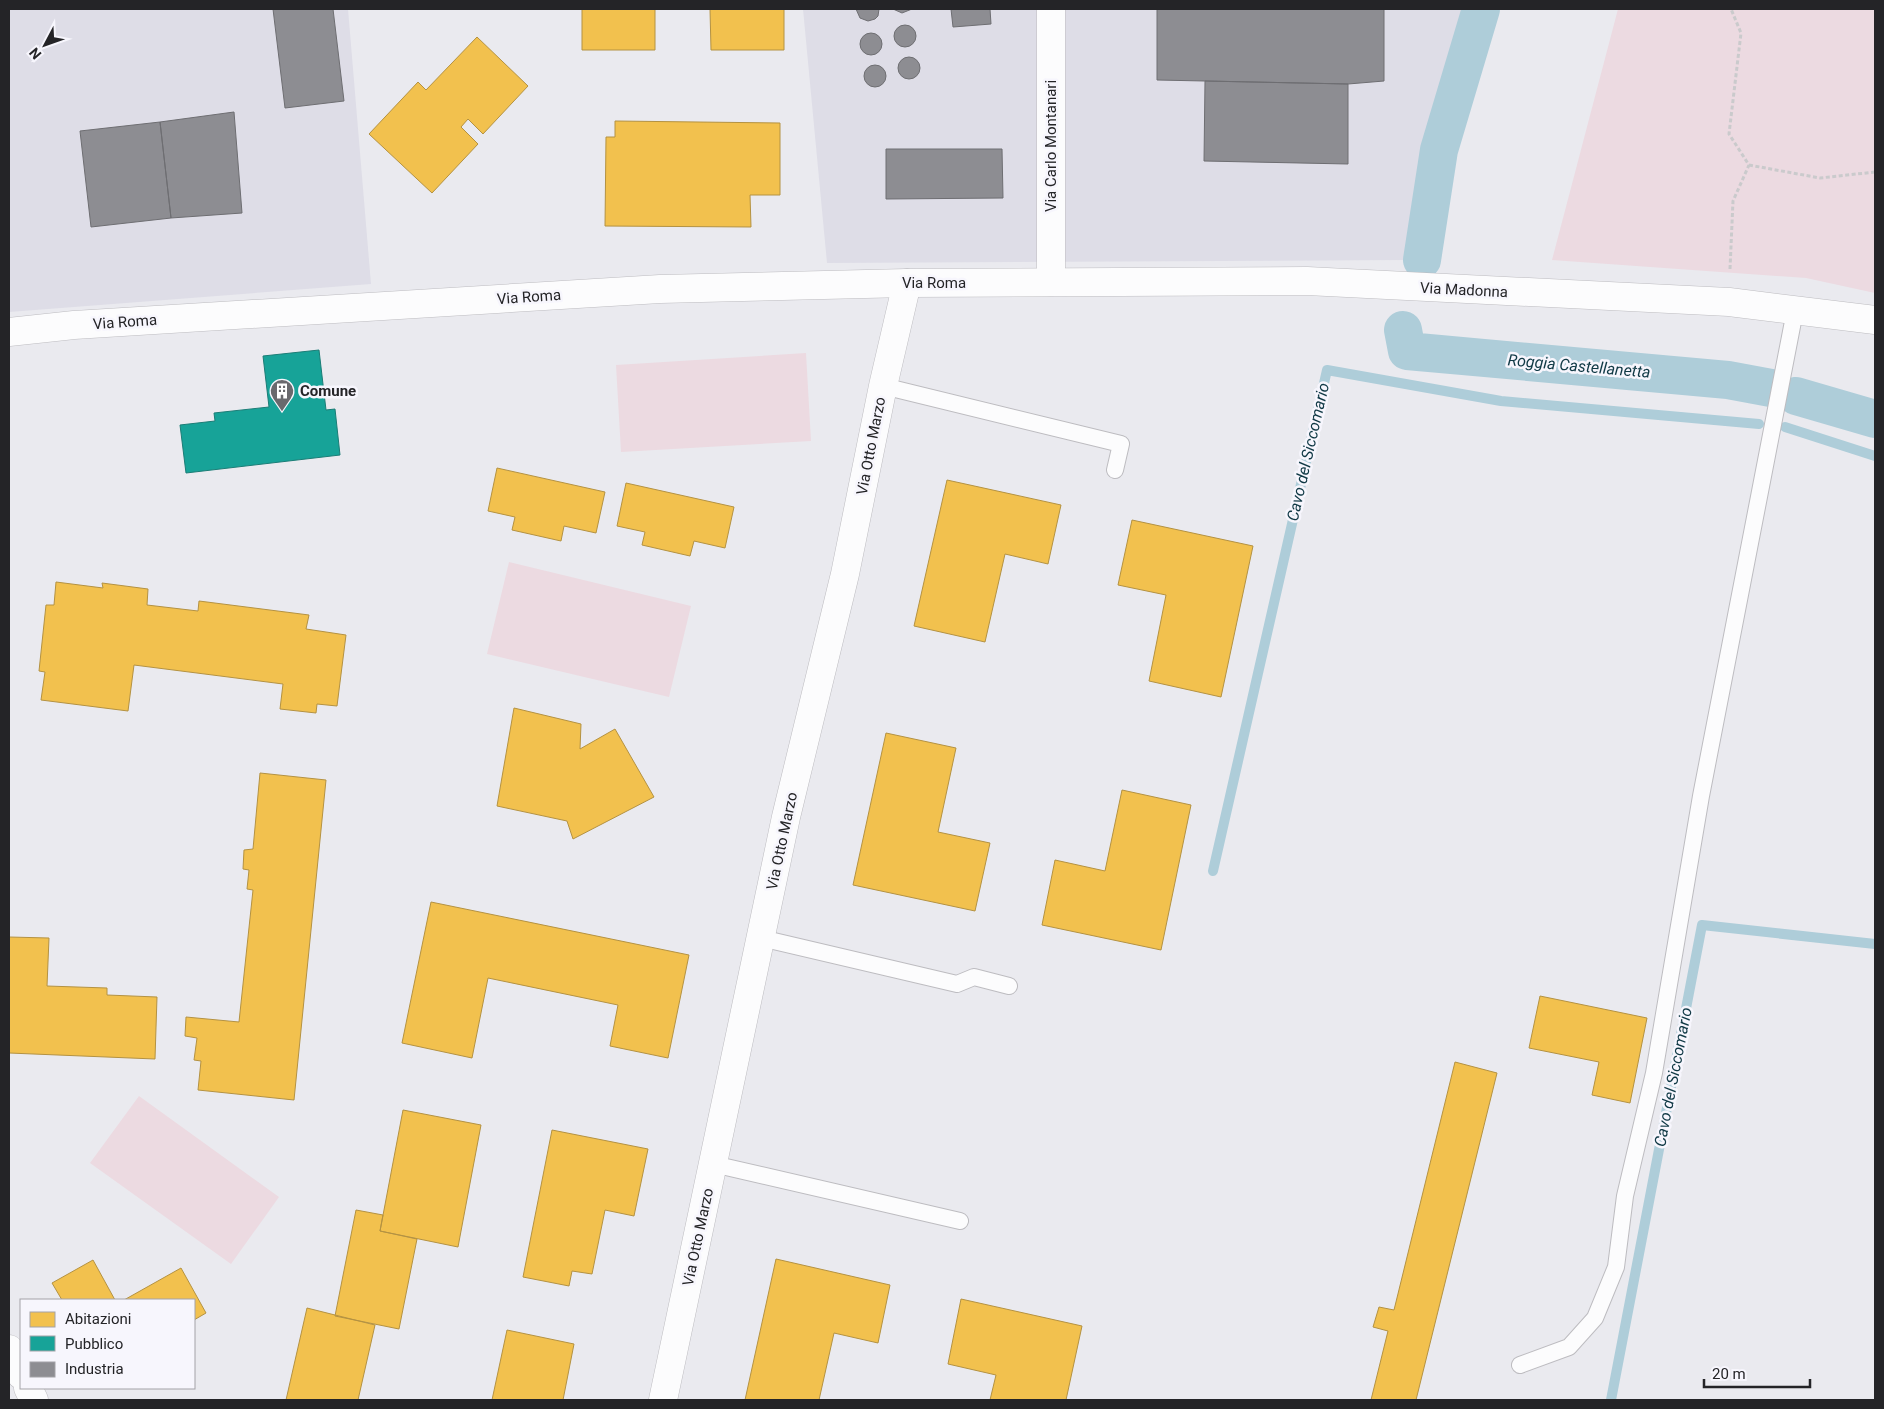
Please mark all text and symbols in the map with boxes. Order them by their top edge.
north arrow [20,20,70,70]
text: N [26,45,44,63]
street label: Via Carlo Montanari [1042,80,1060,212]
street label: Via Roma [902,274,966,292]
street label: Via Madonna [1420,279,1508,301]
street label: Via Roma [496,286,562,308]
street label: Via Roma [92,311,158,333]
water label: Roggia Castellanetta [1507,350,1651,382]
building icon: Comune [269,378,295,412]
water label: Cavo del Siccomario [1283,381,1333,523]
place label: Comune [300,382,356,400]
street label: Via Otto Marzo [853,395,889,497]
street label: Via Otto Marzo [763,790,801,892]
water label: Cavo del Siccomario [1650,1006,1696,1148]
street label: Via Otto Marzo [679,1186,717,1288]
legend [20,1299,195,1389]
text: Abitazioni [65,1310,132,1328]
text: Pubblico [65,1335,123,1353]
scale bar [1704,1356,1810,1388]
text: Industria [65,1360,124,1378]
text: 20 m [1712,1365,1746,1383]

